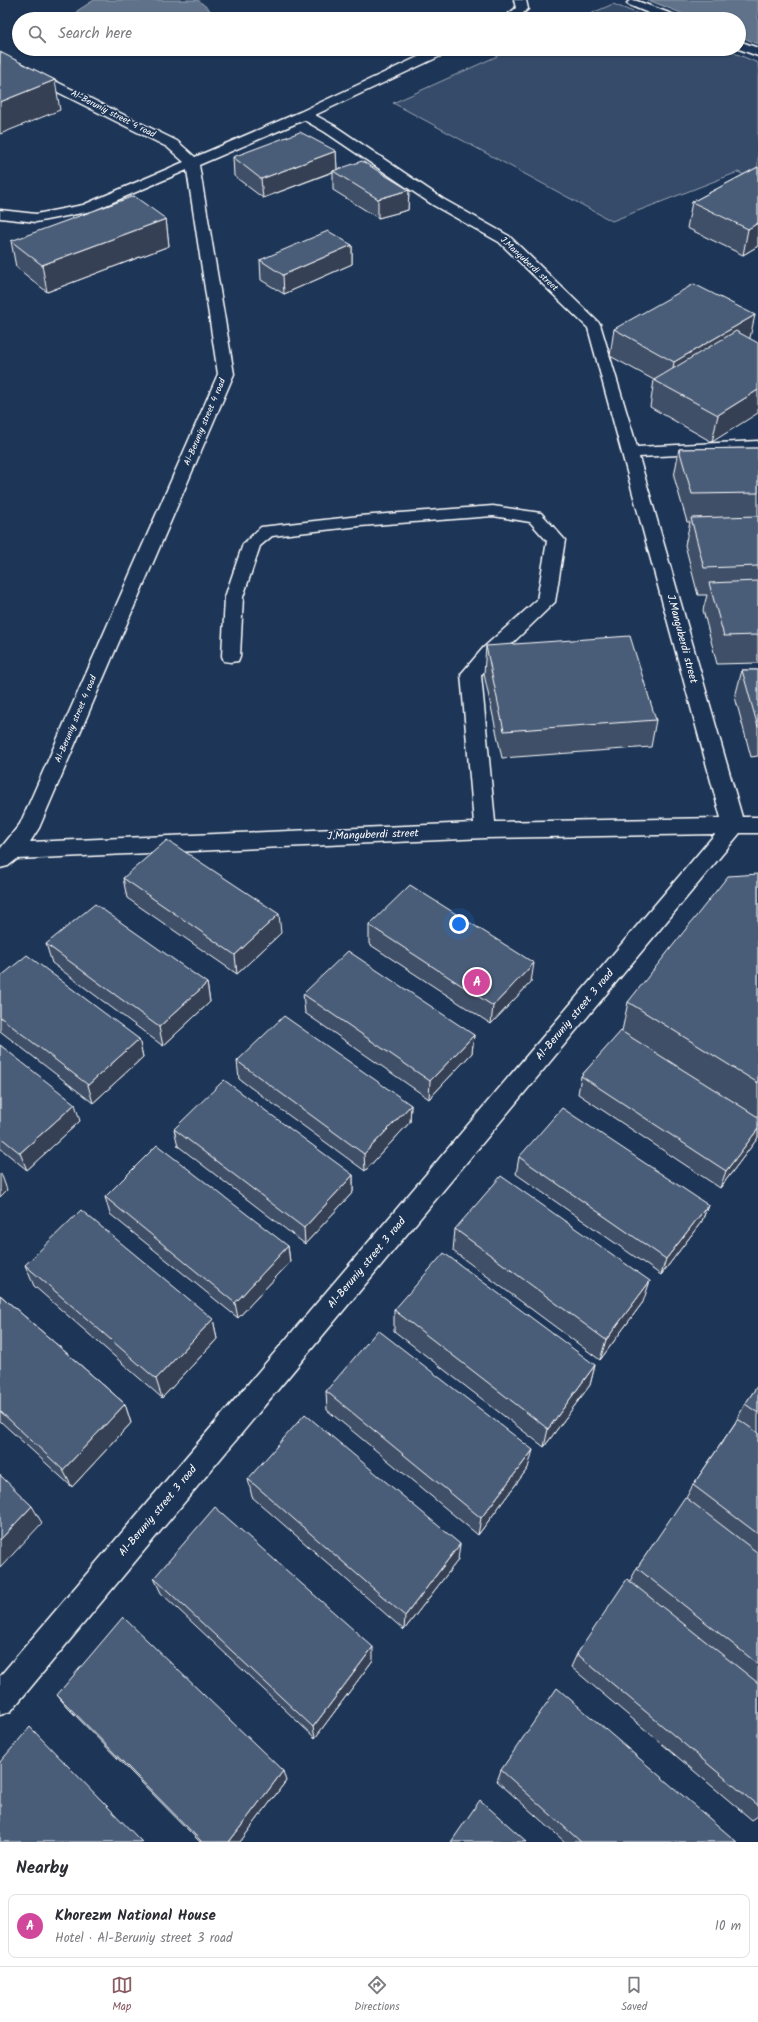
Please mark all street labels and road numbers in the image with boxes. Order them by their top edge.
street label: Al-Beruniy street 4 road [68,86,159,142]
street label: J.Manguberdi street [496,233,562,295]
street label: Al-Beruniy street 4 road [180,376,230,468]
street label: J.Manguberdi street [661,592,703,686]
street label: Al-Beruniy street 4 road [51,673,101,765]
street label: J.Manguberdi street [327,824,420,846]
street label: Al-Beruniy street 3 road [531,965,619,1065]
street label: Al-Beruniy street 3 road [323,1213,411,1313]
street label: Al-Beruniy street 3 road [114,1461,202,1561]

